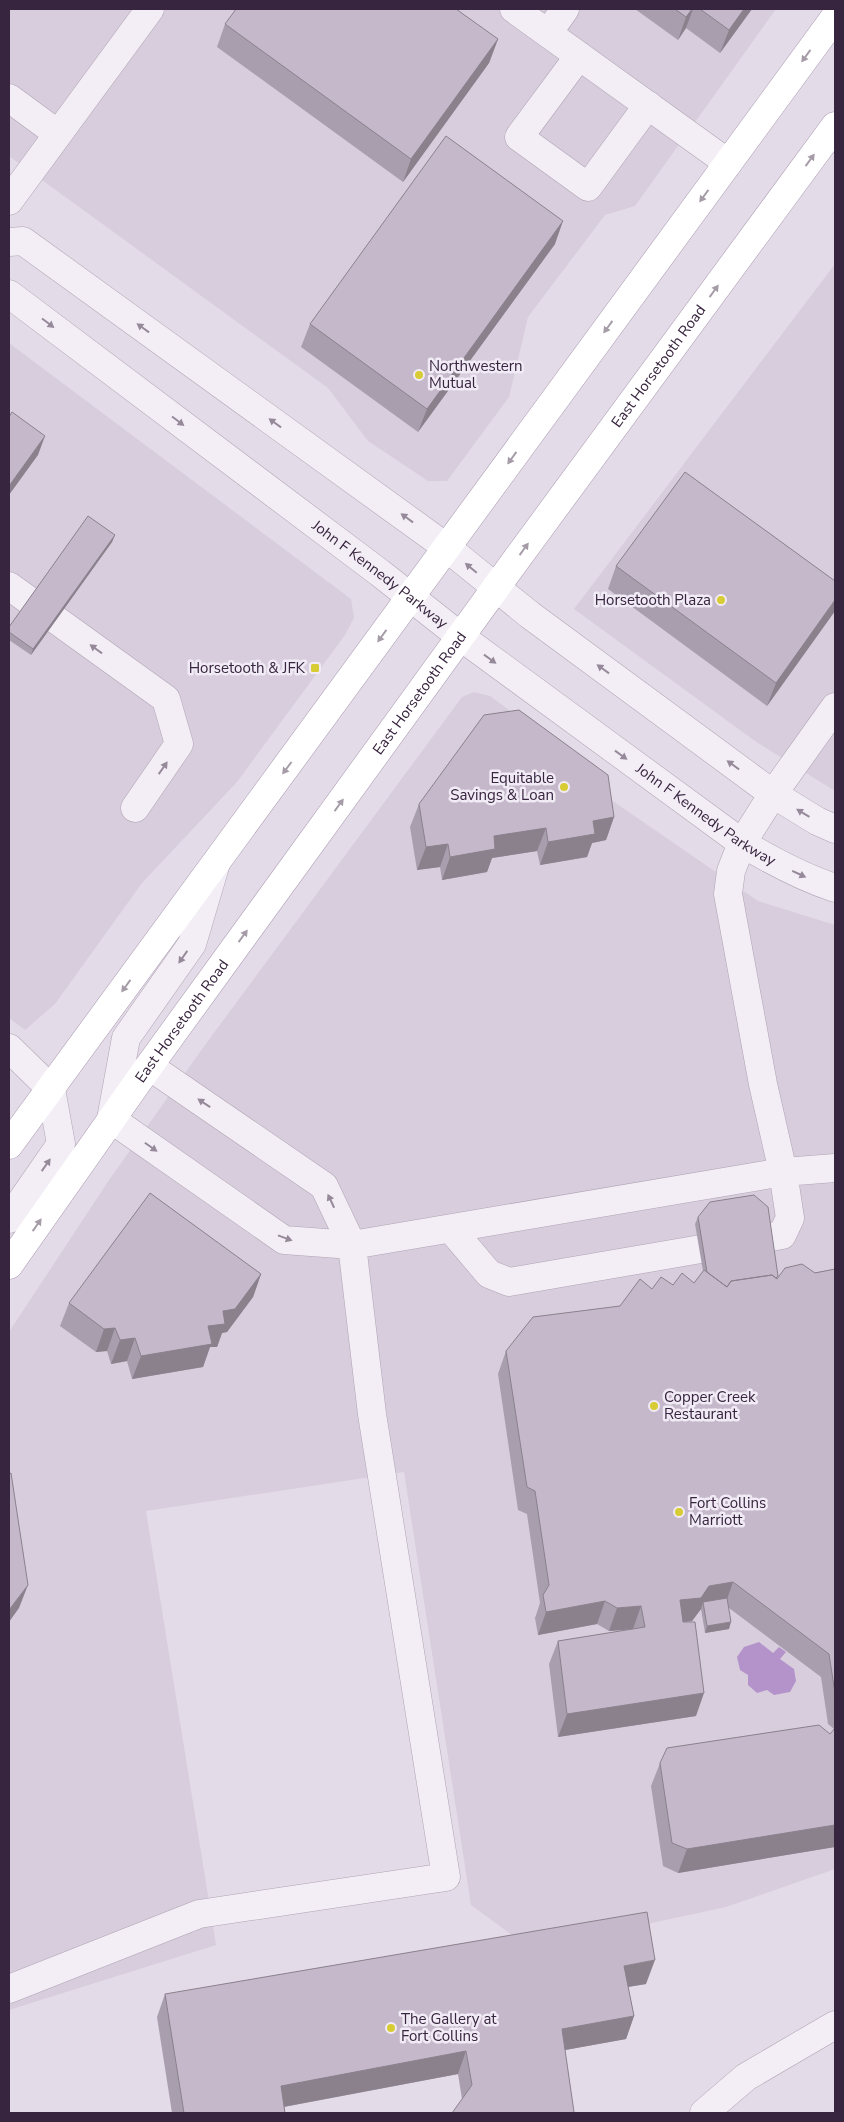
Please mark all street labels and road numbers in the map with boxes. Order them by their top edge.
street label: East Horsetooth Road [607,301,710,431]
street label: John F Kennedy Parkway [307,515,452,633]
street label: East Horsetooth Road [368,628,471,759]
street label: John F Kennedy Parkway [631,758,780,870]
street label: East Horsetooth Road [130,955,233,1087]

